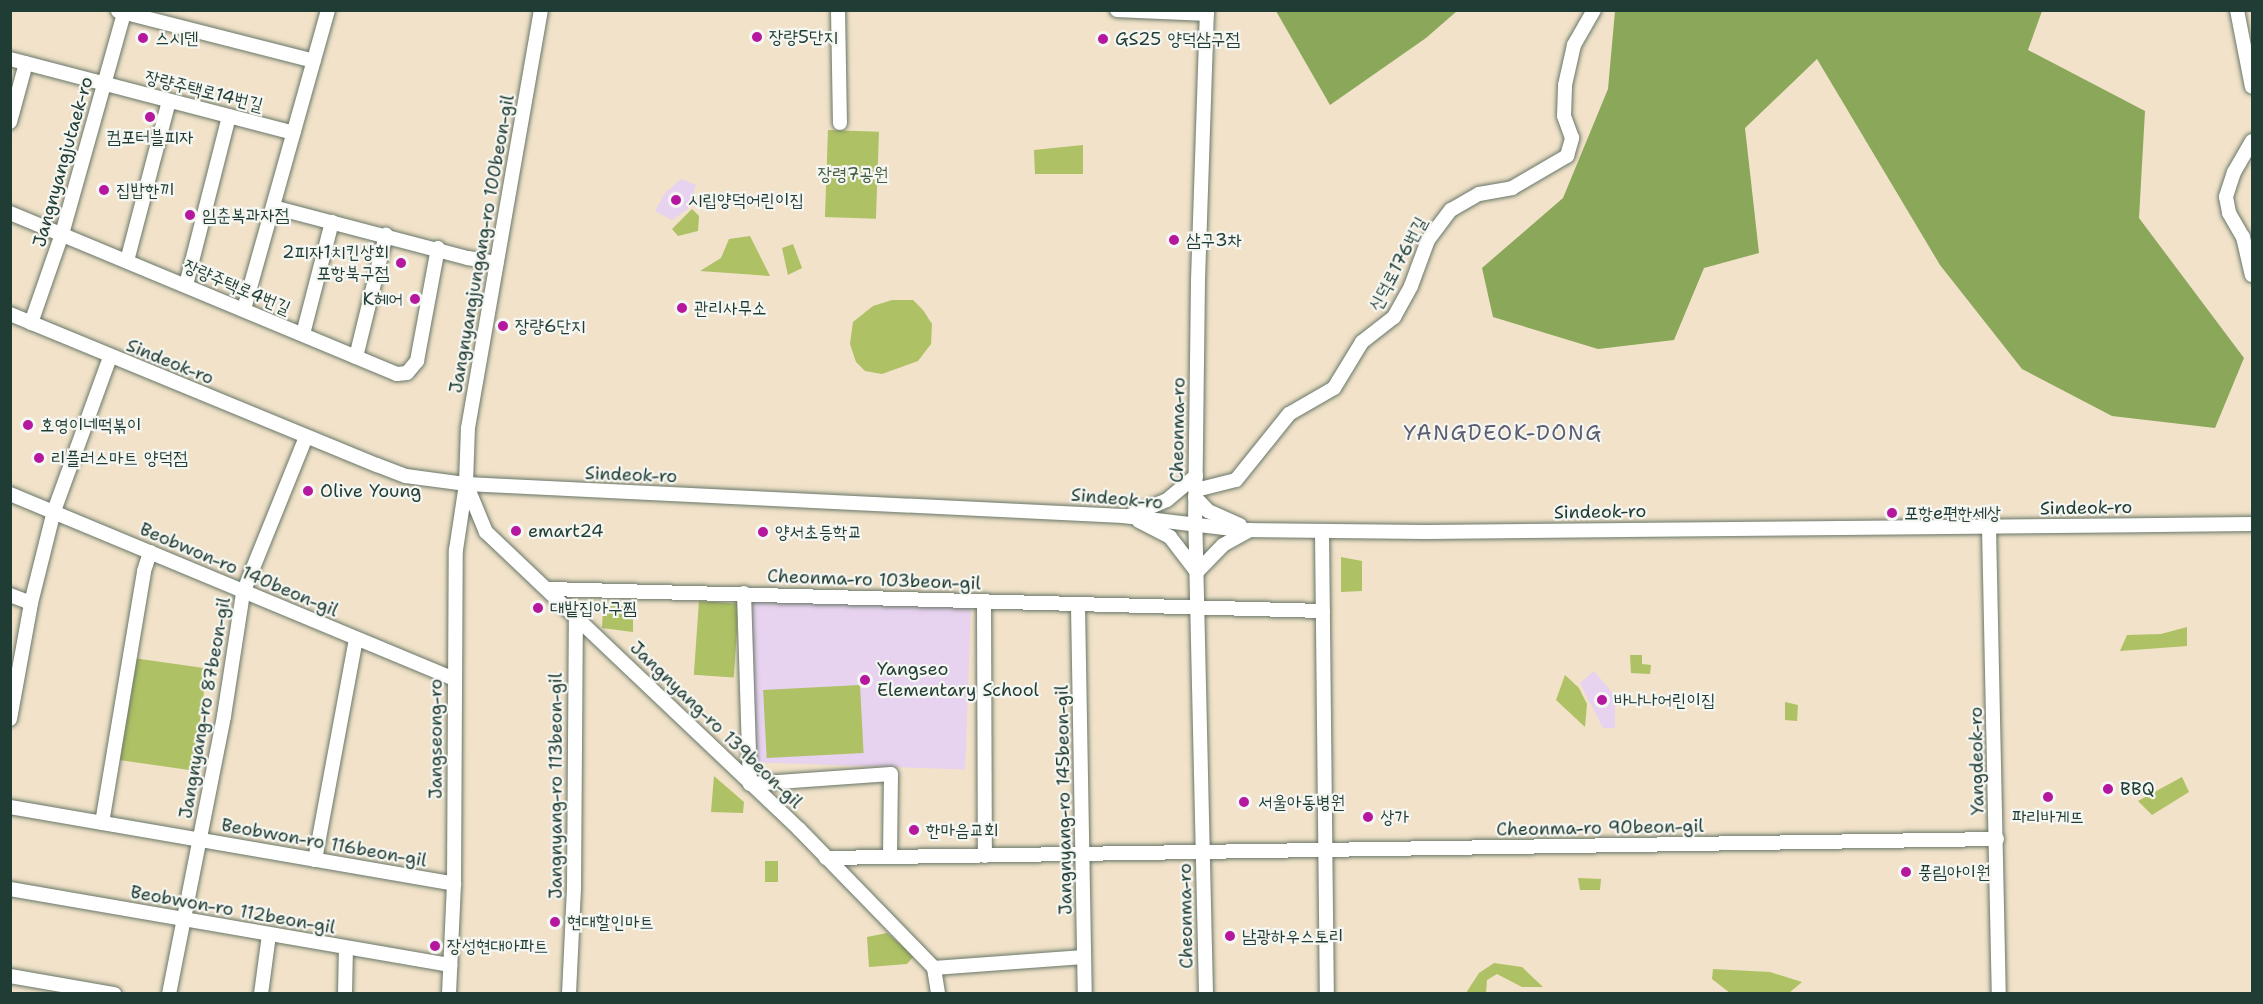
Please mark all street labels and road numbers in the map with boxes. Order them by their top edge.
street label: 장량주택로14번길 [143,66,265,116]
street label: Jangnyangjutaek-ro [28,74,98,250]
street label: Jangnyangjungang-ro 100beon-gil [445,93,519,395]
street label: 신덕로176번길 [1364,213,1432,315]
street label: 장량주택로4번길 [180,255,294,319]
street label: Sindeok-ro [123,335,217,389]
street label: Cheonma-ro [1166,377,1190,483]
street label: Sindeok-ro [584,463,678,487]
street label: Sindeok-ro [1070,484,1164,514]
street label: Sindeok-ro [2040,496,2132,520]
street label: Sindeok-ro [1554,500,1646,524]
street label: Beobwon-ro 140beon-gil [137,518,341,622]
street label: Cheonma-ro 103beon-gil [767,565,981,595]
street label: Jangnyang-ro 87beon-gil [175,596,235,820]
street label: Jangnyang-ro 139beon-gil [625,637,807,813]
street label: Jangnyang-ro 113beon-gil [545,673,567,899]
street label: Jangseong-ro [425,679,447,799]
street label: Jangnyang-ro 145beon-gil [1051,685,1077,915]
street label: Yangdeok-ro [1965,707,1989,815]
street label: Beobwon-ro 116beon-gil [220,814,428,872]
street label: Cheonma-ro 90beon-gil [1496,815,1704,841]
street label: Cheonma-ro [1174,863,1198,969]
street label: Beobwon-ro 112beon-gil [129,881,337,939]

